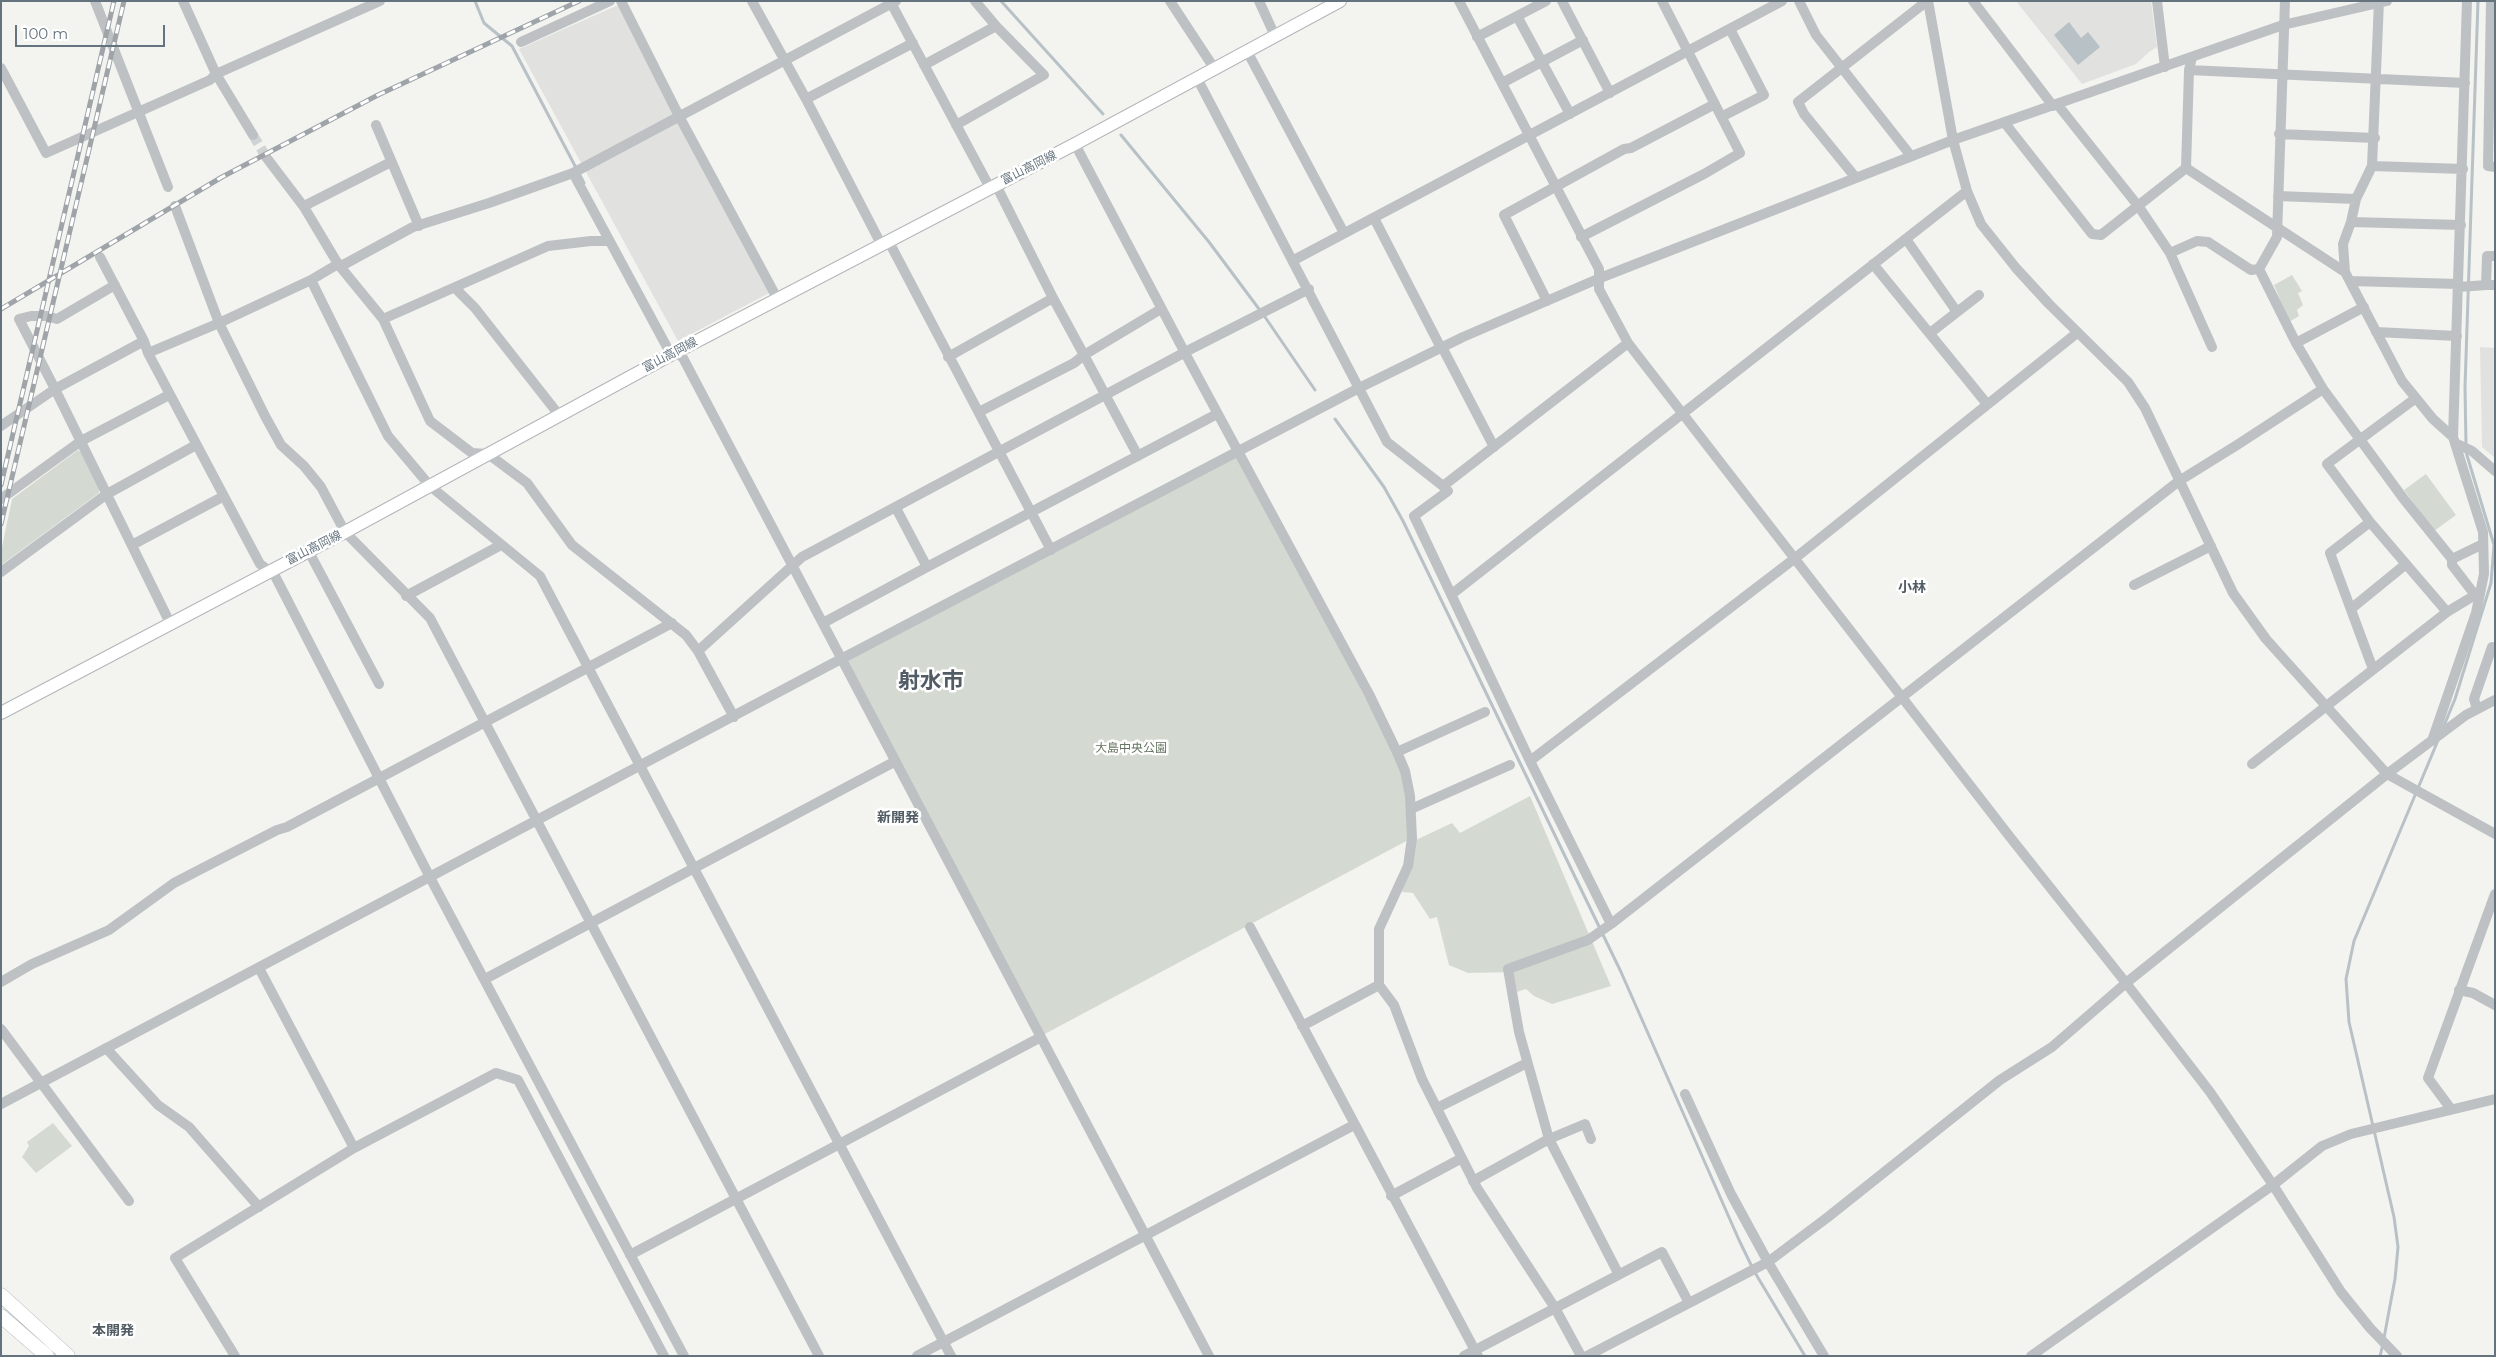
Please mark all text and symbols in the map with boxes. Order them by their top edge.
scale bar [18,15,168,47]
text: 100 m [23,24,68,43]
street label: 富山高岡線 [999,148,1059,188]
street label: 富山高岡線 [640,335,700,375]
street label: 富山高岡線 [284,528,344,568]
district label: 小林 [1898,580,1926,596]
district label: 射水市 [898,669,964,695]
park label: 大島中央公園 [1095,741,1167,755]
district label: 新開発 [877,810,919,826]
district label: 本開発 [92,1323,134,1339]

